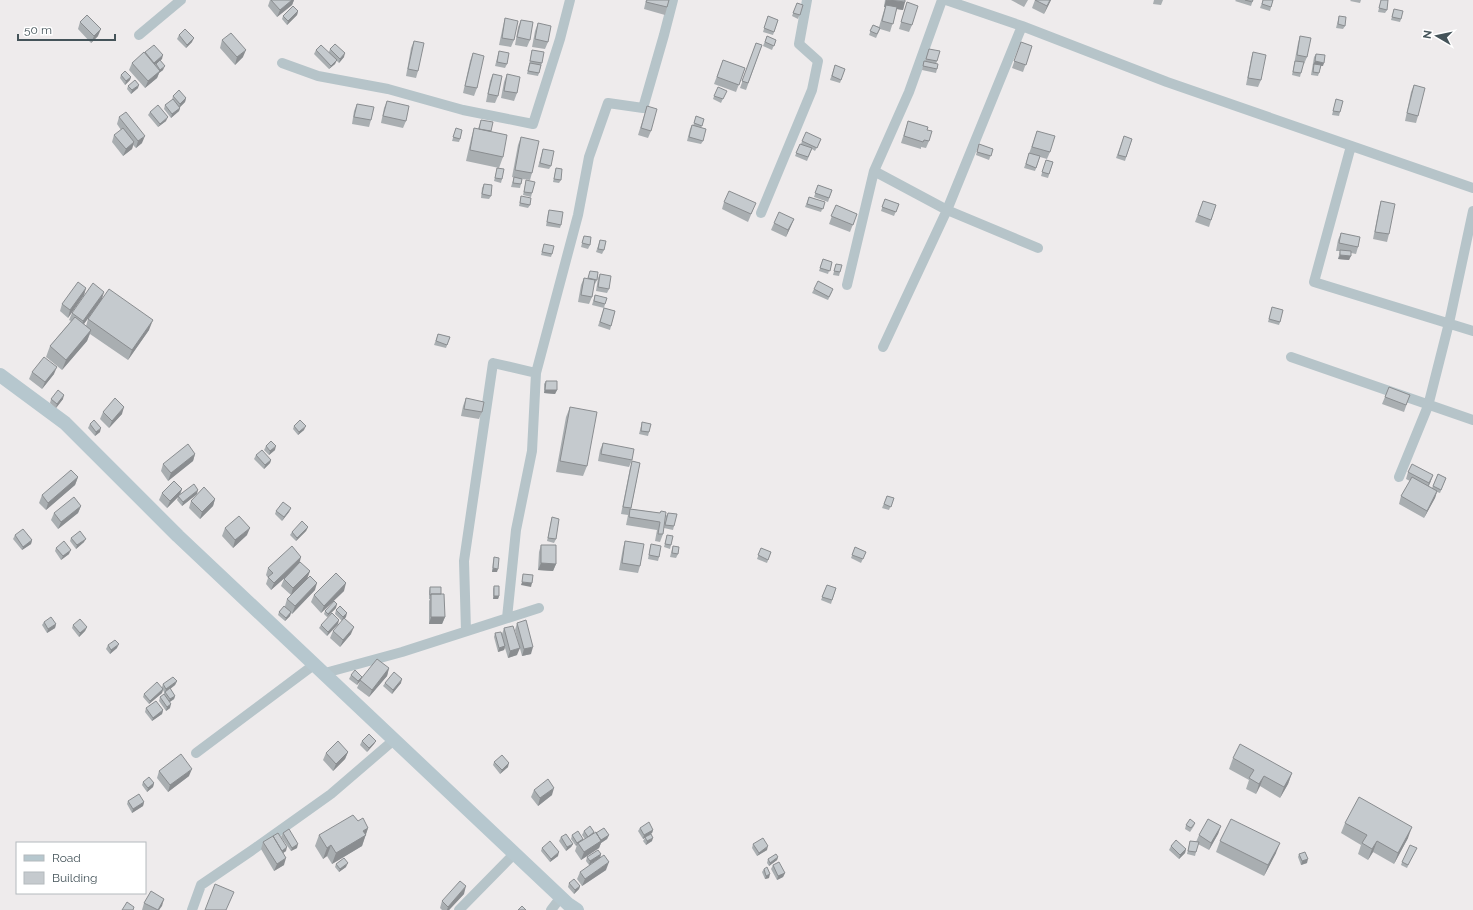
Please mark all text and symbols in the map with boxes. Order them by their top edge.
scale bar [18,16,115,42]
north arrow [1417,16,1457,56]
text: 50 m [24,23,52,37]
text: N [1421,29,1435,40]
legend [16,842,146,894]
text: Road [52,851,81,865]
text: Building [52,871,98,885]

